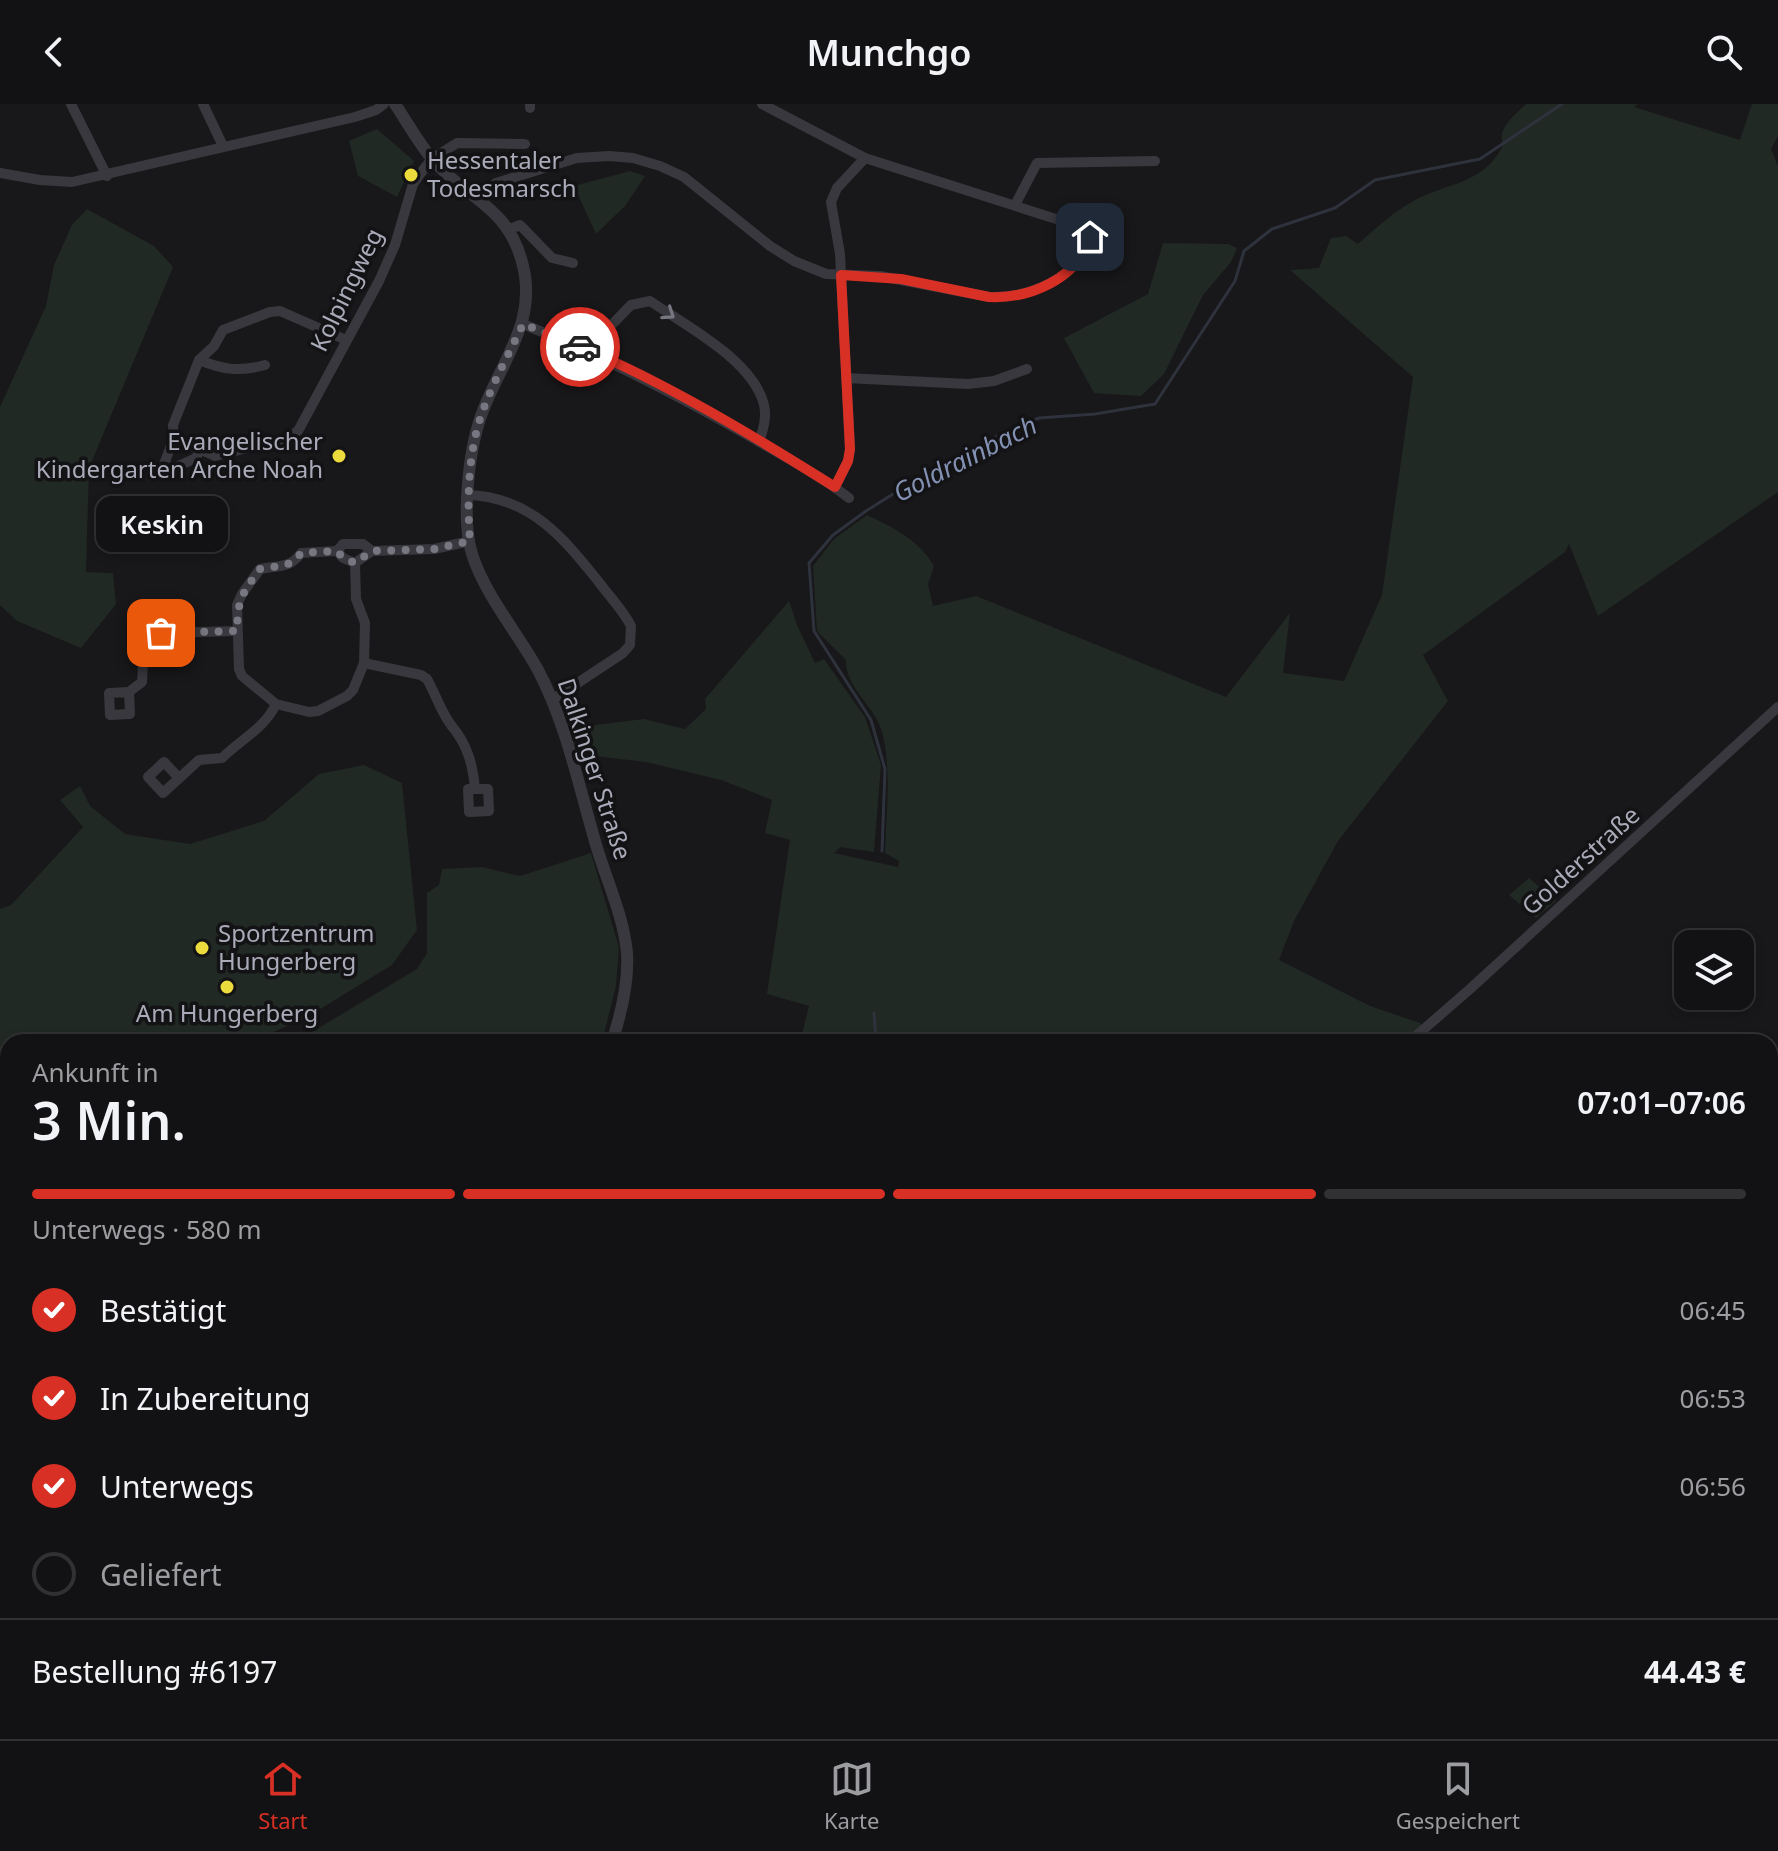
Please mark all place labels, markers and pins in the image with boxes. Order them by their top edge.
place label: Hessentaler Todesmarsch [427,143,577,204]
marker: Hessentaler Todesmarsch [402,166,420,184]
pin [1056,203,1124,271]
place label: Evangelischer Kindergarten Arche Noah [36,424,323,485]
marker: Evangelischer Kindergarten Arche Noah [330,447,348,465]
callout: Keskin [95,497,227,553]
pin [127,599,195,667]
place label: Sportzentrum Hungerberg [218,916,375,977]
marker: Sportzentrum Hungerberg [193,939,211,957]
marker: Am Hungerberg [218,978,236,996]
place label: Am Hungerberg [136,996,318,1029]

